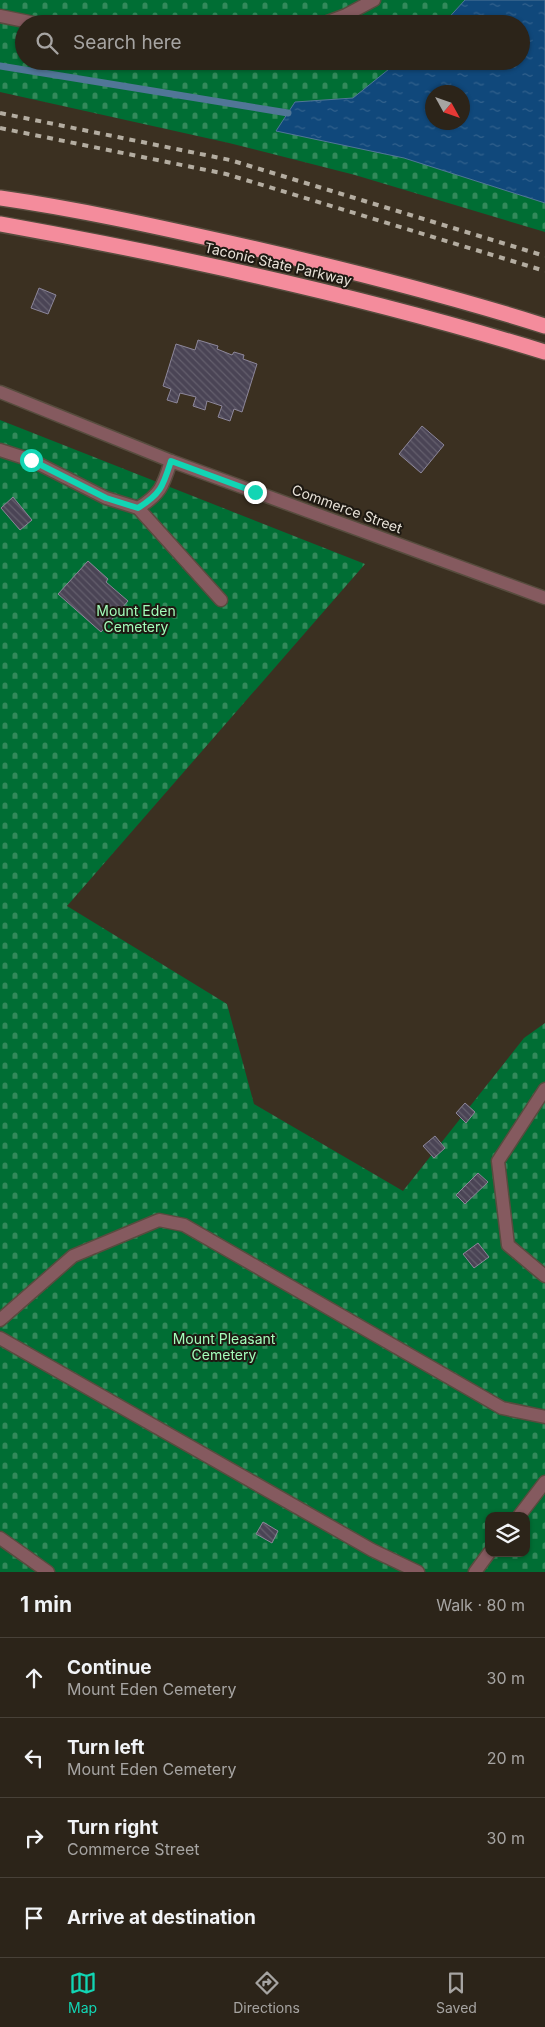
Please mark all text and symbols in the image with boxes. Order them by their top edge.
search box [15,15,530,70]
icon: search [33,29,61,57]
text: Search here [73,31,182,54]
north arrow [425,85,470,130]
street label: Taconic State Parkway [203,238,354,289]
route start [20,449,43,472]
route end [244,481,267,504]
street label: Commerce Street [290,481,405,536]
park label: Mount Eden Cemetery [96,602,176,635]
park label: Mount Pleasant Cemetery [173,1330,276,1363]
map controls [485,1512,530,1557]
button: layers [485,1512,530,1557]
text: 1 min [20,1592,72,1617]
text: Walk · 80 m [436,1595,525,1615]
text: Continue [67,1656,152,1679]
icon: ahead [20,1664,48,1692]
text: 30 m [487,1668,525,1688]
text: Mount Eden Cemetery [67,1679,236,1699]
text: Turn left [67,1736,145,1759]
icon: left [20,1744,48,1772]
text: 20 m [487,1748,525,1768]
text: Mount Eden Cemetery [67,1759,236,1779]
text: Turn right [67,1816,158,1839]
icon: right [20,1824,48,1852]
text: 30 m [487,1828,525,1848]
text: Commerce Street [67,1839,200,1859]
icon: arrive [20,1904,48,1932]
text: Arrive at destination [67,1906,256,1929]
tab: Map [68,1969,97,2016]
tab: Directions [233,1969,300,2016]
tab: Saved [436,1969,477,2016]

